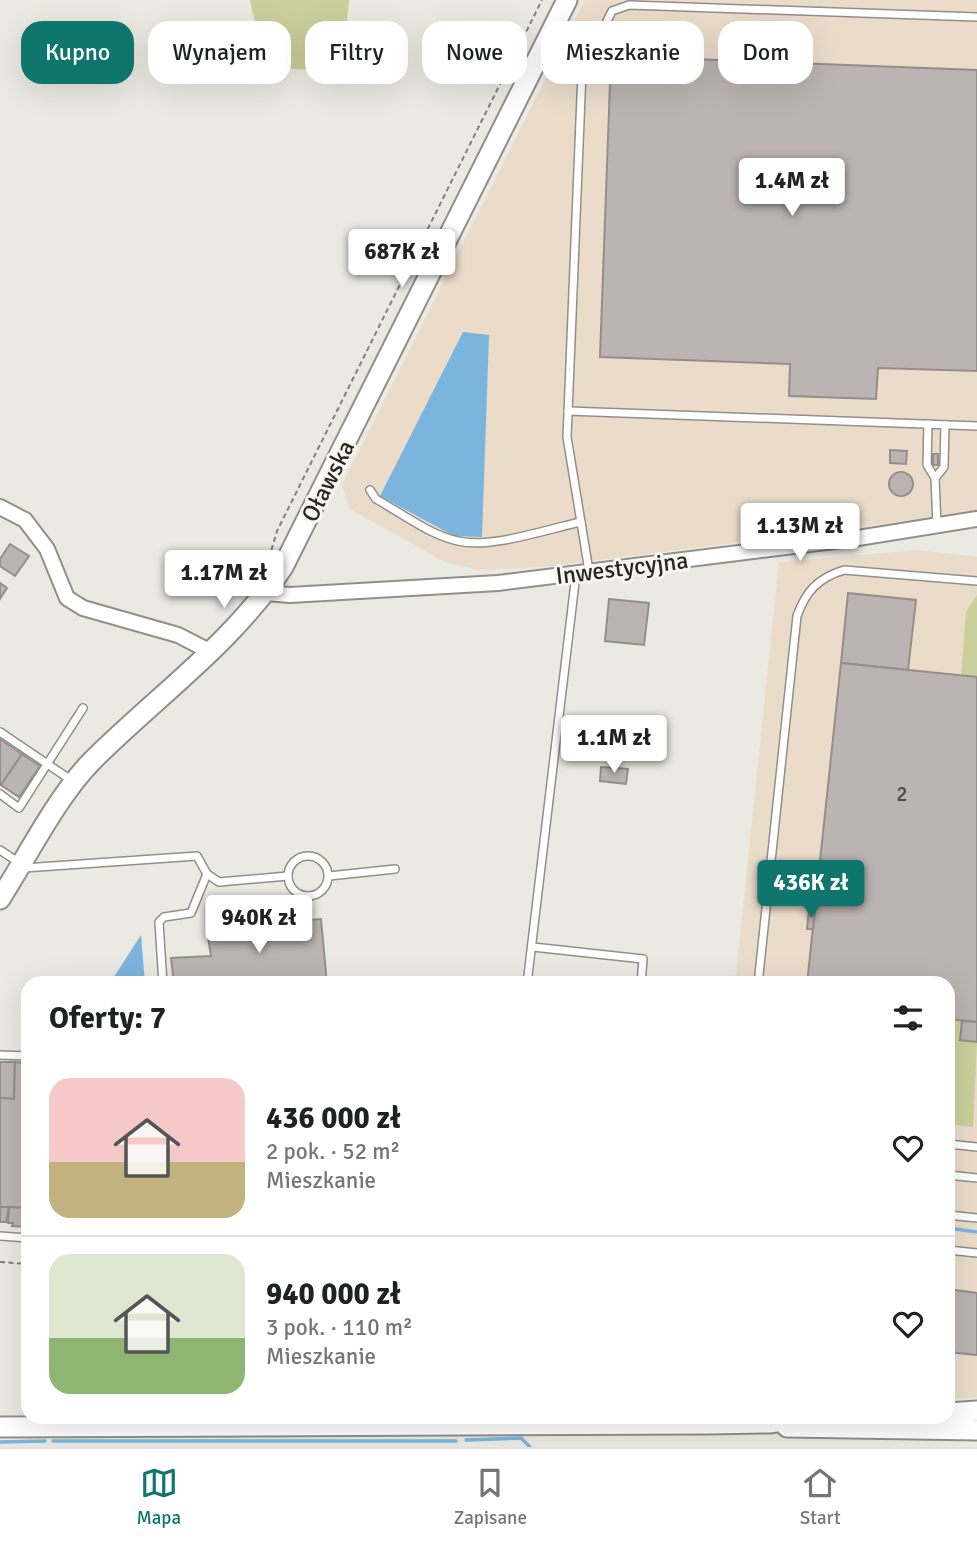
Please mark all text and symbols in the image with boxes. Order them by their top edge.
chip: Kupno [21,21,134,84]
chip: Wynajem [148,21,291,84]
chip: Filtry [305,21,408,84]
chip: Nowe [422,21,527,84]
chip: Mieszkanie [541,21,704,84]
chip: Dom [718,21,813,84]
pin: 1.4M zł [727,158,857,218]
text: 1.4M zł [755,166,829,195]
pin: 687K zł [337,230,467,289]
text: 687K zł [364,237,440,266]
street label: Oławska [295,435,361,527]
pin: 1.13M zł [728,504,872,563]
text: 1.13M zł [757,511,843,540]
street label: Inwestycyjna [554,545,690,591]
pin: 1.17M zł [152,550,296,610]
text: 1.17M zł [181,558,267,587]
pin: 1.1M zł [549,716,679,775]
text: 1.1M zł [577,723,651,752]
house number: 2 [896,781,908,807]
pin: 436K zł [746,860,876,920]
text: 436K zł [773,868,849,897]
pin: 940K zł [194,895,324,955]
text: 940K zł [221,903,297,932]
icon: filters [889,999,927,1037]
text: Oferty: 7 [49,1000,166,1037]
text: 436 000 zł [266,1100,401,1137]
icon: home [105,1106,189,1190]
icon: heart [889,1129,927,1167]
text: 2 pok. · 52 m² [266,1137,400,1166]
text: Mieszkanie [266,1166,376,1195]
text: 940 000 zł [266,1276,401,1313]
icon: home [105,1282,189,1366]
icon: heart [889,1305,927,1343]
text: 3 pok. · 110 m² [266,1313,413,1342]
text: Mieszkanie [266,1342,376,1371]
tab: Mapa [136,1464,181,1530]
tab: Zapisane [454,1464,527,1530]
tab: Start [800,1464,841,1530]

